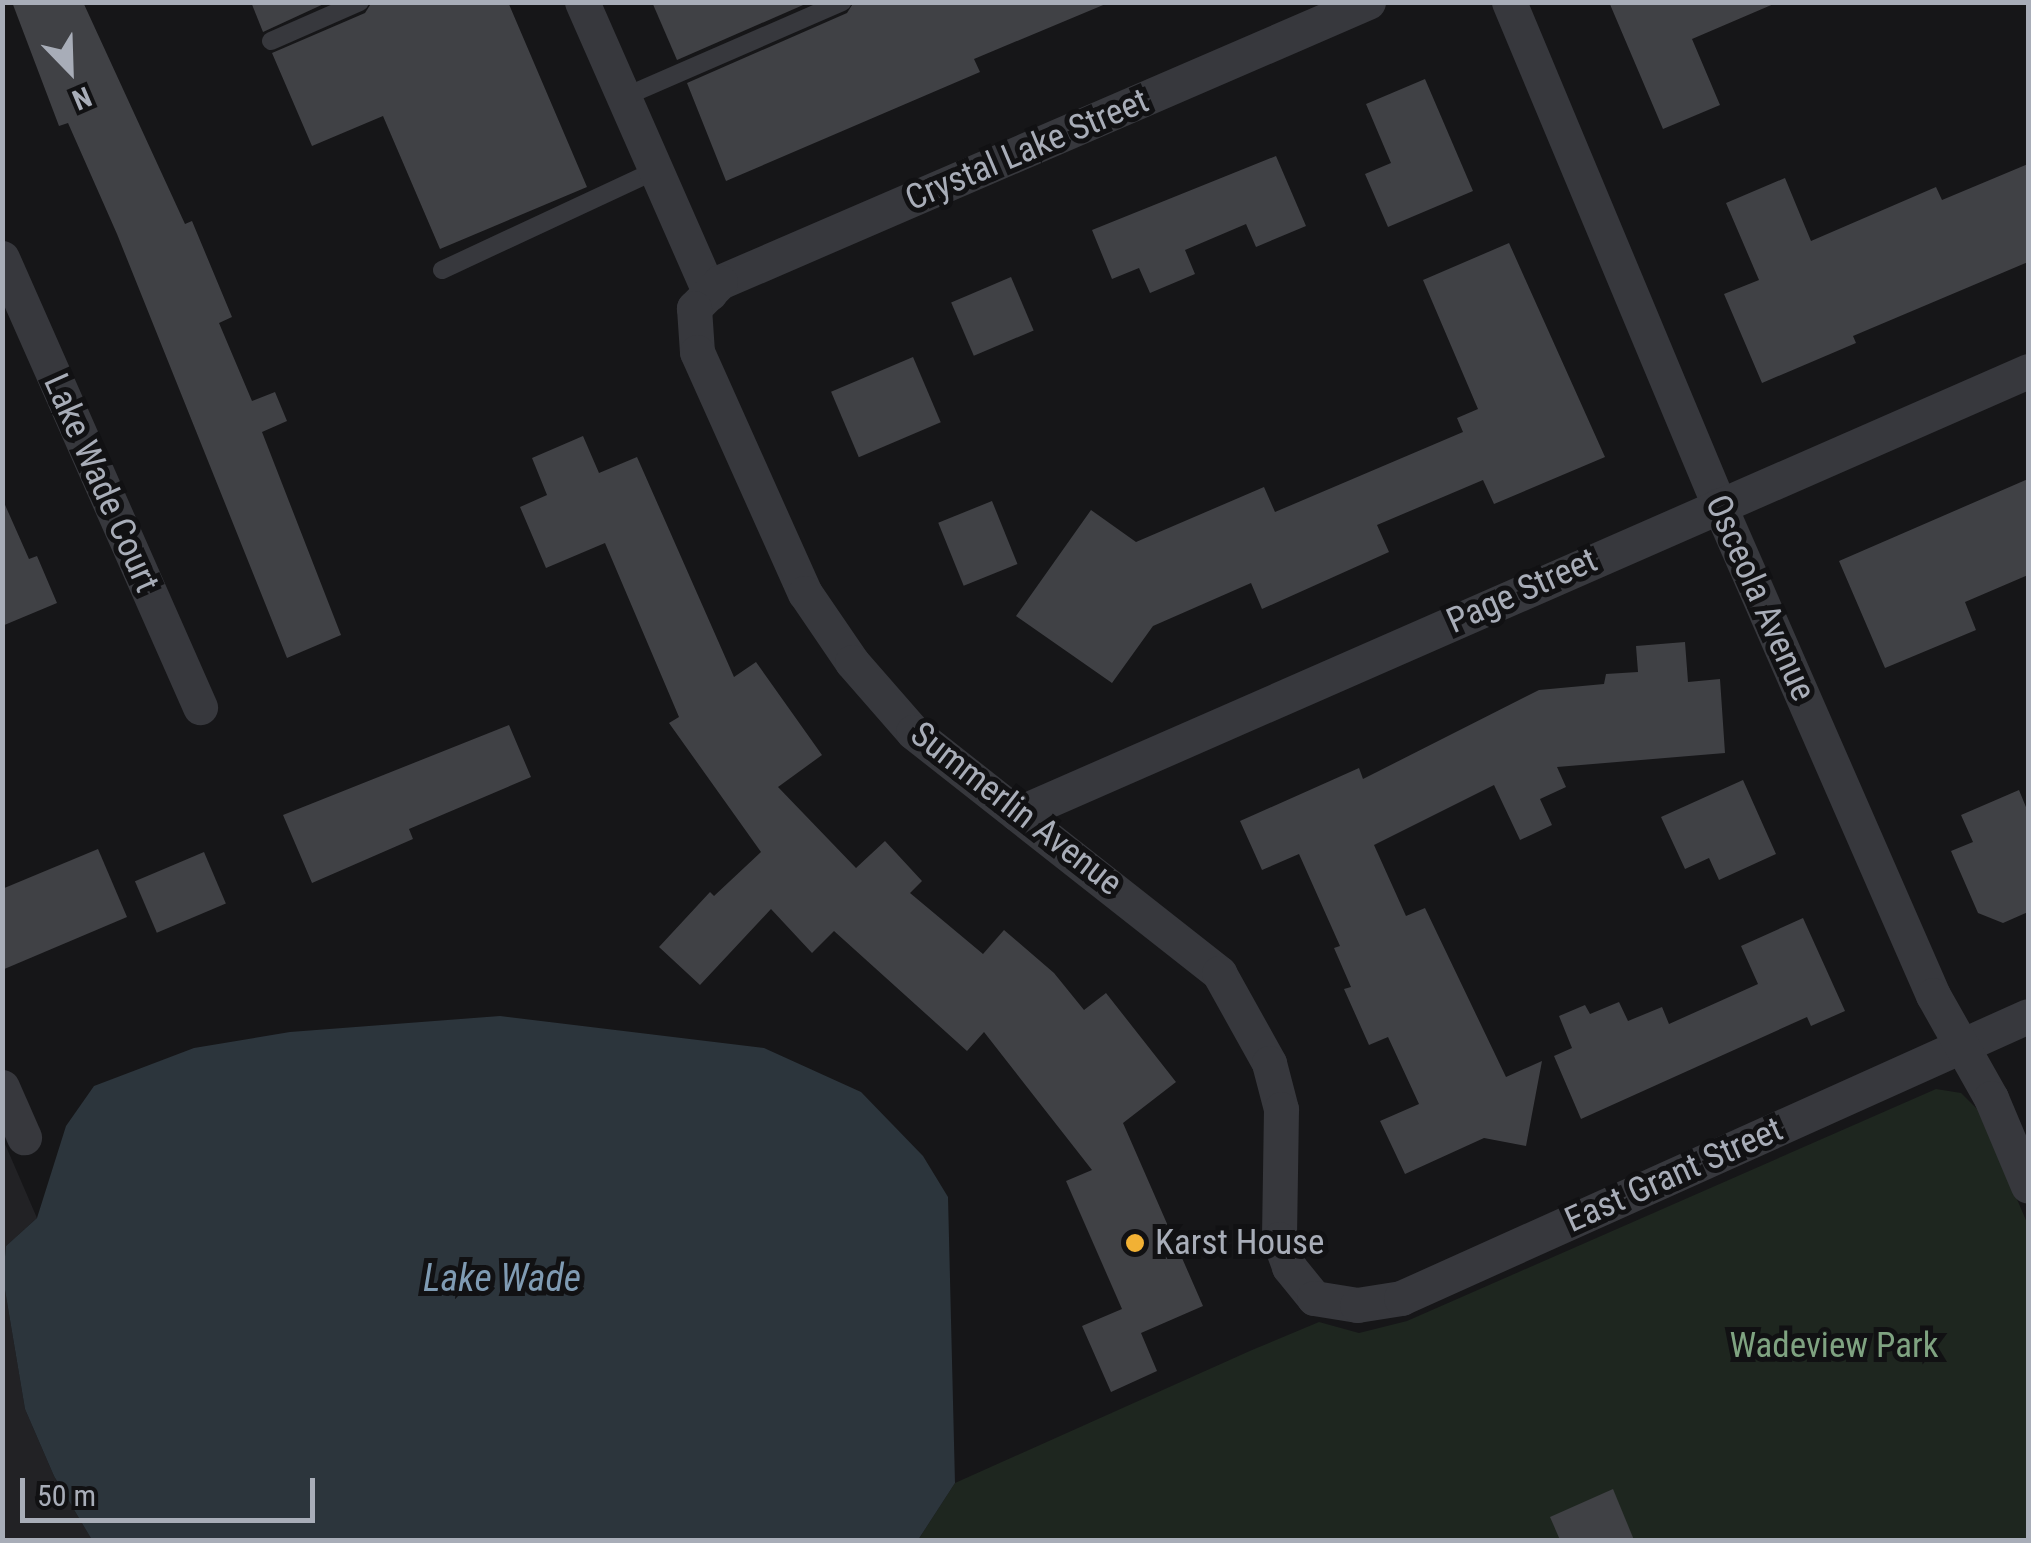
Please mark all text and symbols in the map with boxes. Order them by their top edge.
north arrow [20,20,120,120]
text: N [68,80,96,117]
street label: Crystal Lake Street [899,80,1155,220]
street label: Lake Wade Court [34,368,168,598]
street label: Osceola Avenue [1696,489,1824,707]
street label: Page Street [1441,539,1603,643]
street label: Summerlin Avenue [902,713,1130,905]
street label: East Grant Street [1559,1108,1789,1242]
place label: Karst House [1155,1222,1324,1264]
marker: Karst House [1124,1232,1146,1254]
water label: Lake Wade [423,1256,581,1302]
park label: Wadeview Park [1729,1325,1939,1367]
scale bar [25,1458,320,1520]
text: 50 m [37,1478,96,1513]

